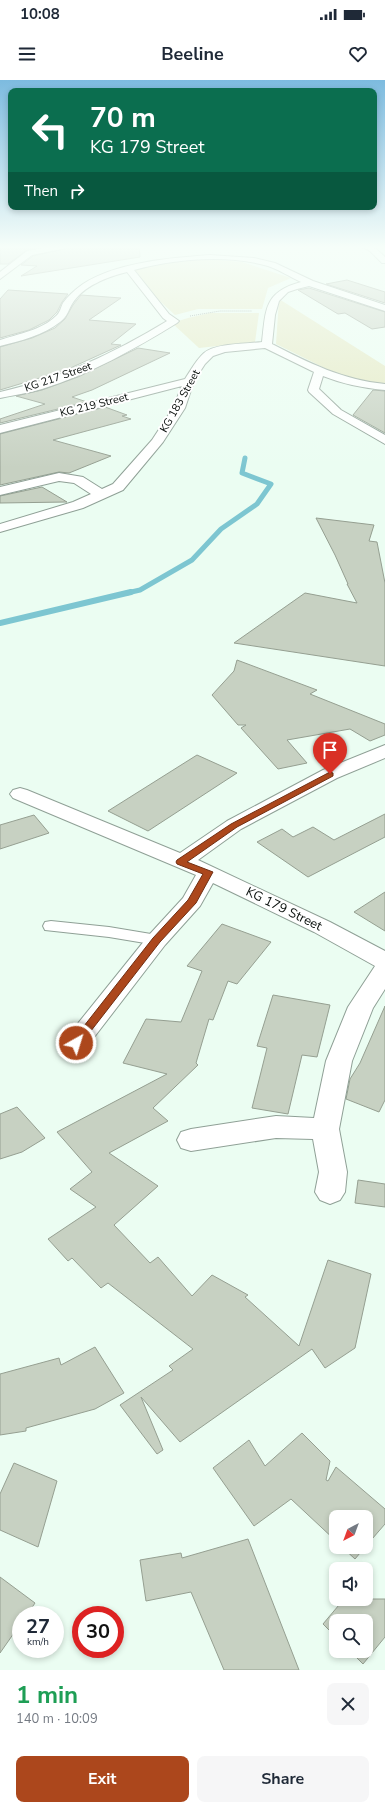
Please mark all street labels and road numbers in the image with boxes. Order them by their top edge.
street label: KG 217 Street [22,358,94,395]
street label: KG 183 Street [156,367,204,435]
street label: KG 219 Street [58,389,130,421]
street label: KG 179 Street [243,883,326,935]

